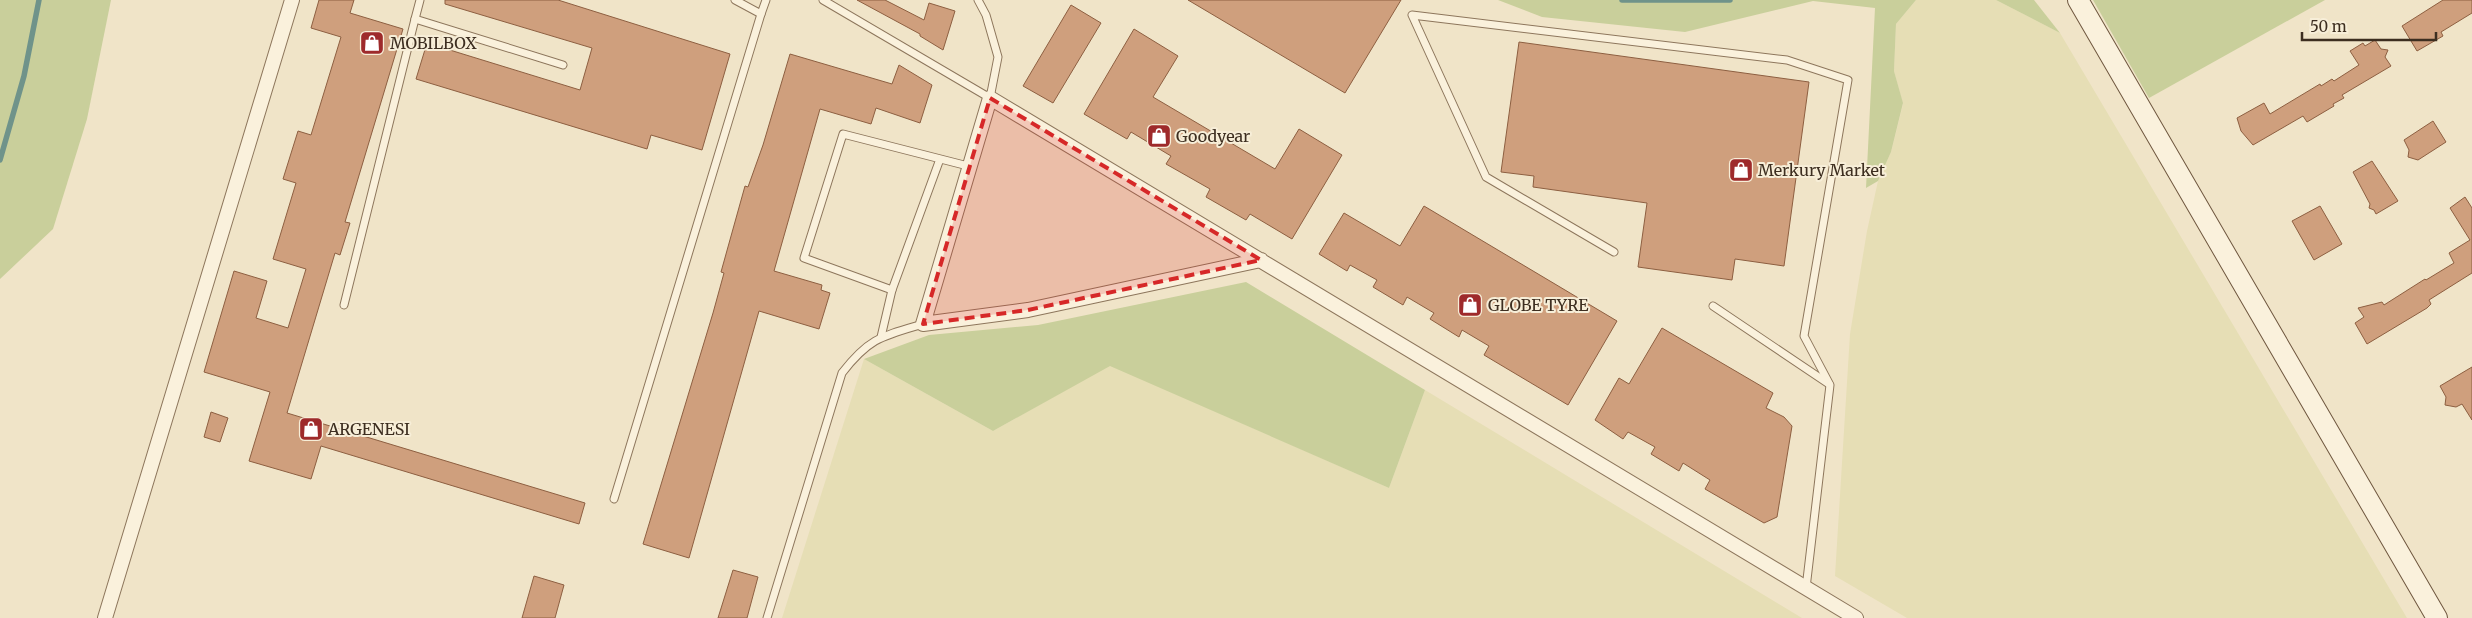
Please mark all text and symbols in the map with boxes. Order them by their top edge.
scale bar [2302,10,2436,42]
text: 50 m [2310,17,2347,36]
shop icon: MOBILBOX [359,30,385,56]
place label: MOBILBOX [390,33,477,53]
shop icon: Goodyear [1146,123,1172,149]
place label: Goodyear [1176,126,1250,146]
shop icon: Merkury Market [1728,157,1754,183]
place label: Merkury Market [1758,160,1886,180]
shop icon: GLOBE TYRE [1457,292,1483,318]
place label: GLOBE TYRE [1488,295,1589,315]
shop icon: ARGENESI [298,416,324,442]
place label: ARGENESI [327,419,410,439]

